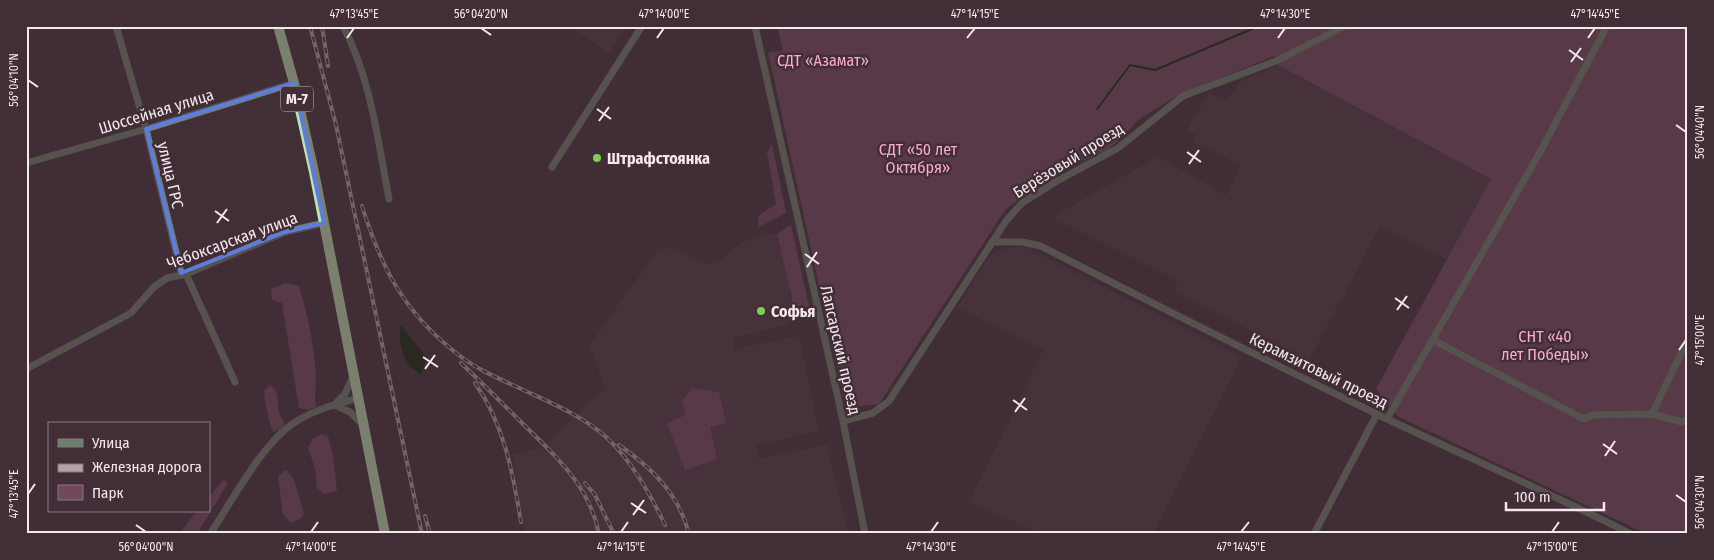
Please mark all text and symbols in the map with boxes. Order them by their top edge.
text: 47°13'45"E [329,7,379,21]
text: 56°04'20"N [454,7,508,21]
text: 47°14'00"E [639,7,690,21]
text: 47°14'15"E [951,7,1000,21]
text: 47°14'30"E [1260,7,1310,21]
text: 47°14'45"E [1570,7,1620,21]
park label: СДТ «Азамат» [777,51,869,70]
text: 56°04'10"N [7,53,21,107]
street label: Шоссейная улица [96,85,216,138]
road number: М-7 [281,86,313,112]
text: 56°04'40"N [1693,105,1707,159]
street label: Берёзовый проезд [1009,119,1127,202]
street label: улица ГРС [154,140,187,210]
park label: СДТ «50 лет Октября» [879,140,958,177]
place label: Штрафстоянка [607,149,710,168]
marker: Штрафстоянка [591,152,603,164]
street label: Чебоксарская улица [164,208,300,273]
street label: Лапсарский проезд [816,284,865,417]
place label: Софья [771,302,815,321]
marker: Софья [755,305,767,317]
text: 47°15'00"E [1693,314,1707,365]
park label: СНТ «40 лет Победы» [1501,327,1589,364]
street label: Керамзитовый проезд [1247,329,1391,412]
legend [48,422,210,512]
text: Улица [91,434,130,452]
text: Железная дорога [92,458,202,476]
text: 47°13'45"E [7,469,21,519]
text: 56°04'30"N [1693,475,1707,529]
scale bar [1506,480,1604,512]
text: Парк [92,484,123,502]
text: 100 m [1514,488,1551,506]
text: 56°04'00"N [119,540,173,554]
text: 47°14'00"E [286,540,337,554]
text: 47°14'15"E [597,540,646,554]
text: 47°14'30"E [906,540,956,554]
text: 47°14'45"E [1216,540,1266,554]
text: 47°15'00"E [1527,540,1578,554]

